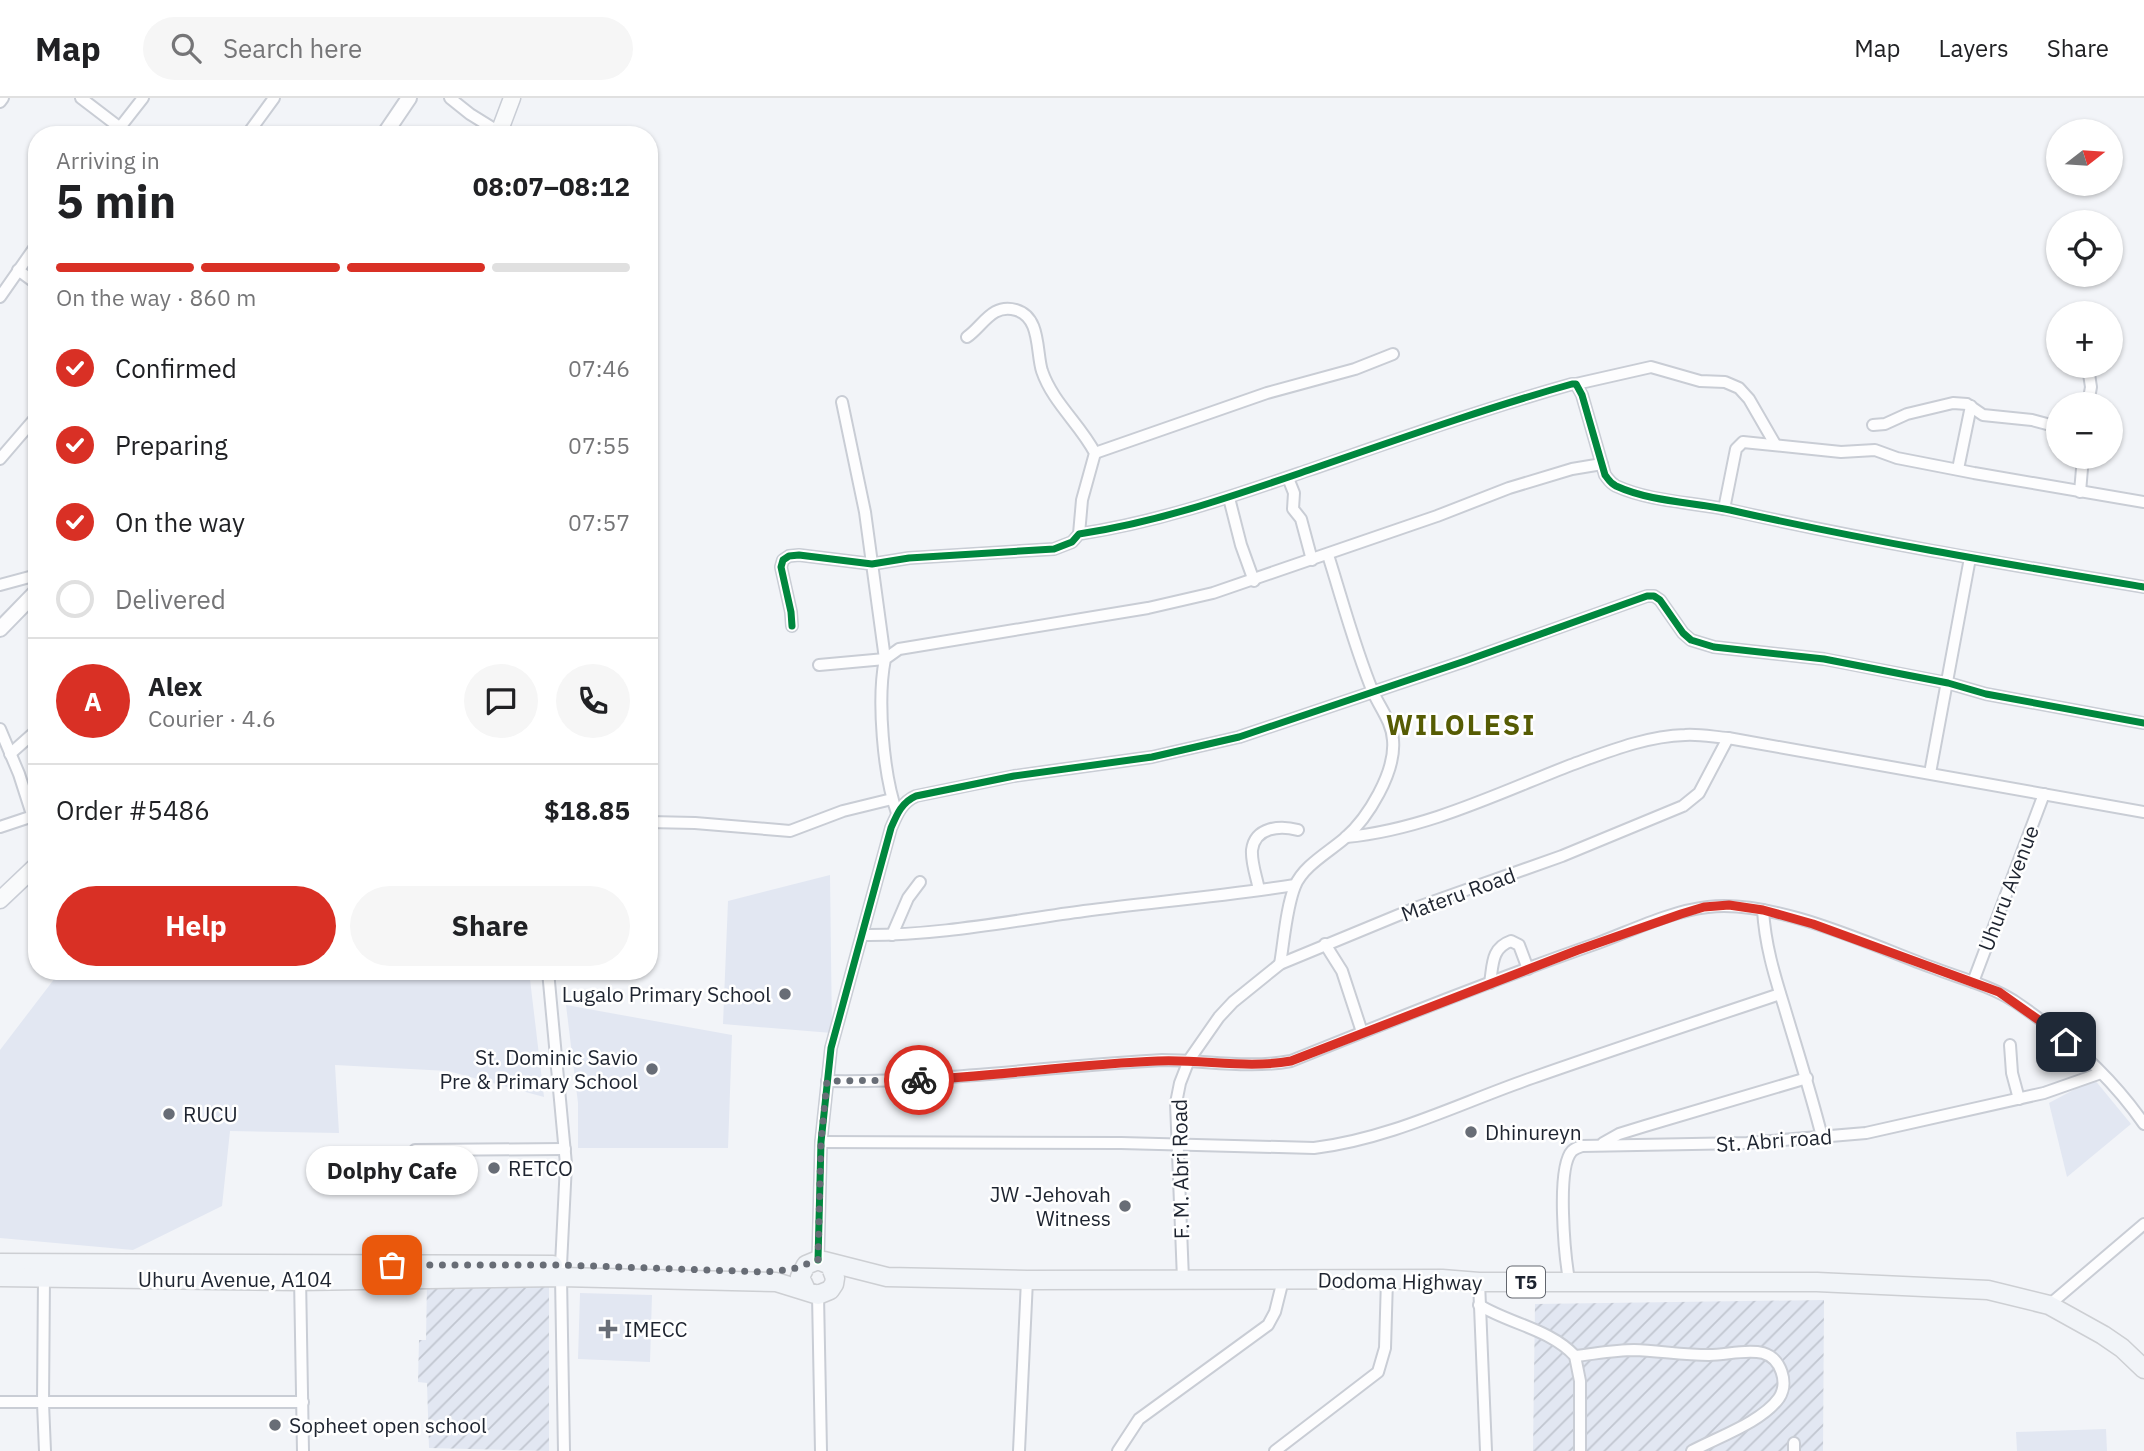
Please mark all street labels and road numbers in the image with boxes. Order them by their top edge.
street label: Uhuru Avenue [1971,821,2045,955]
street label: Materu Road [1397,860,1519,928]
street label: F. M. Abri Road [1165,1099,1195,1239]
street label: St. Abri road [1715,1122,1833,1158]
street label: Uhuru Avenue, A104 [138,1265,332,1293]
street label: Dodoma Highway [1317,1266,1483,1296]
road number: T5 [1507,1266,1545,1298]

